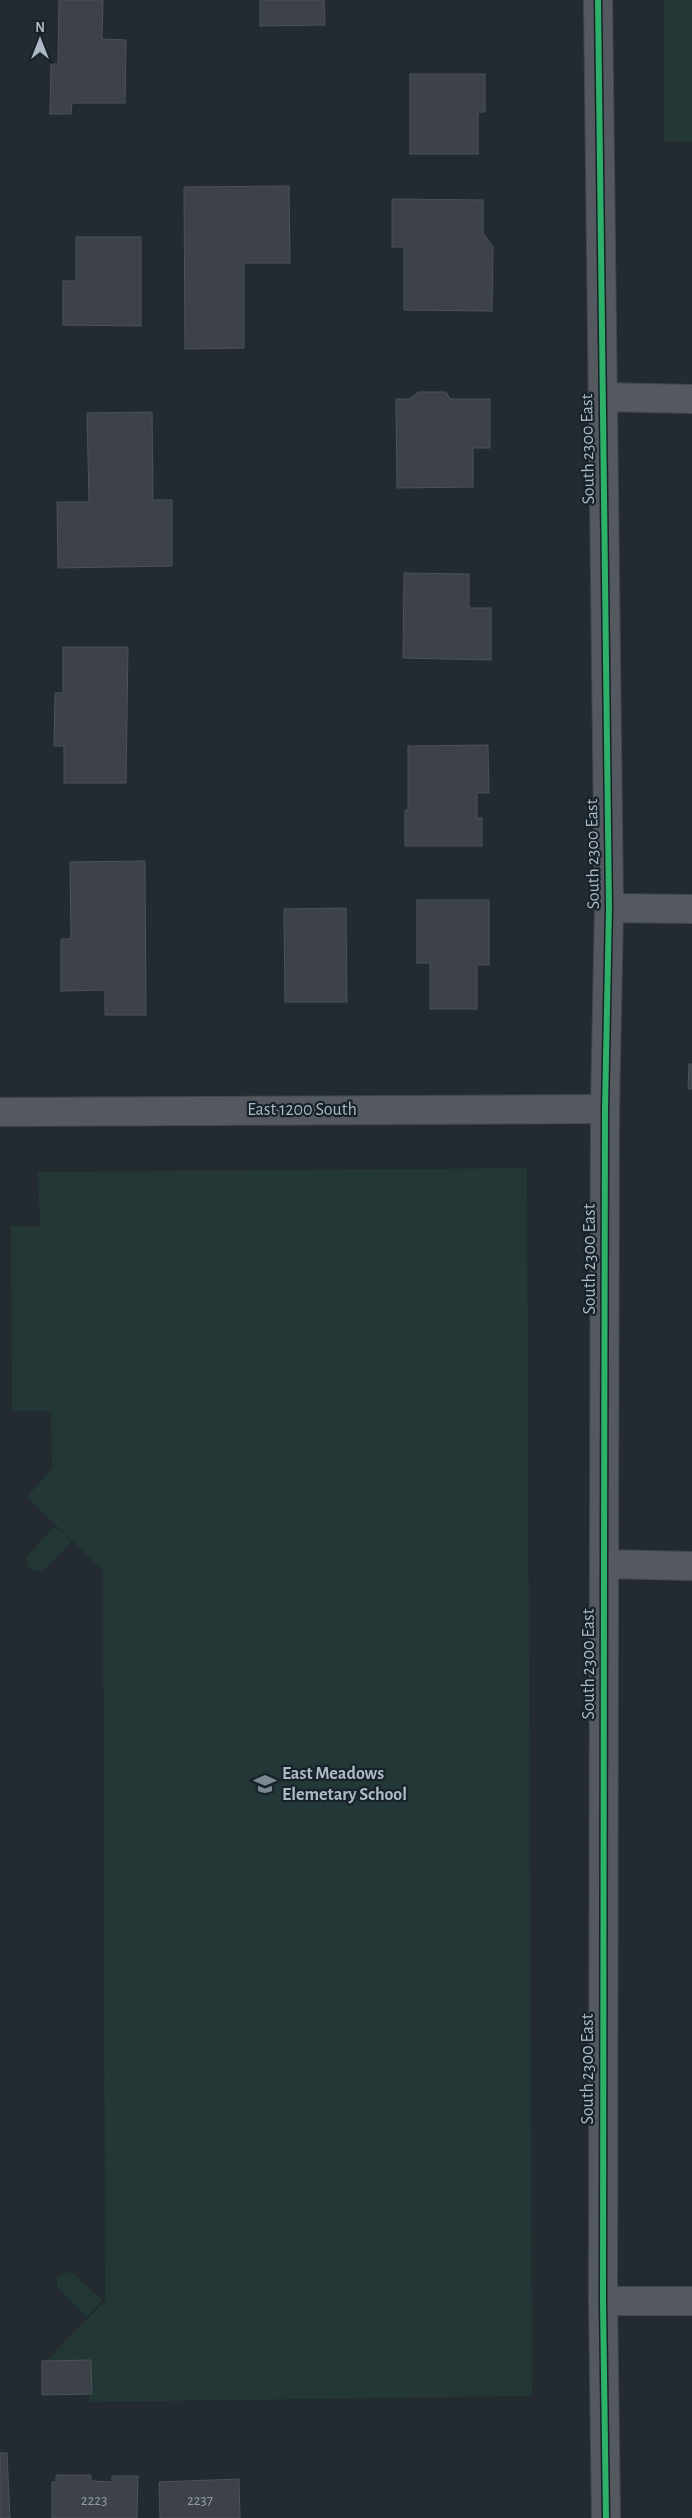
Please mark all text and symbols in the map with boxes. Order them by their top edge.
north arrow [15,15,65,65]
text: N [35,21,45,35]
street label: South 2300 East [578,393,598,505]
street label: South 2300 East [583,798,603,910]
street label: East 1200 South [247,1101,357,1119]
street label: South 2300 East [581,1203,599,1314]
street label: South 2300 East [580,1608,598,1719]
place label: East Meadows Elemetary School [282,1765,407,1804]
school or university icon: East Meadows Elemetary School [252,1771,278,1797]
street label: South 2300 East [579,2013,597,2124]
house number: 2223 [81,2493,107,2508]
house number: 2237 [187,2493,213,2508]

